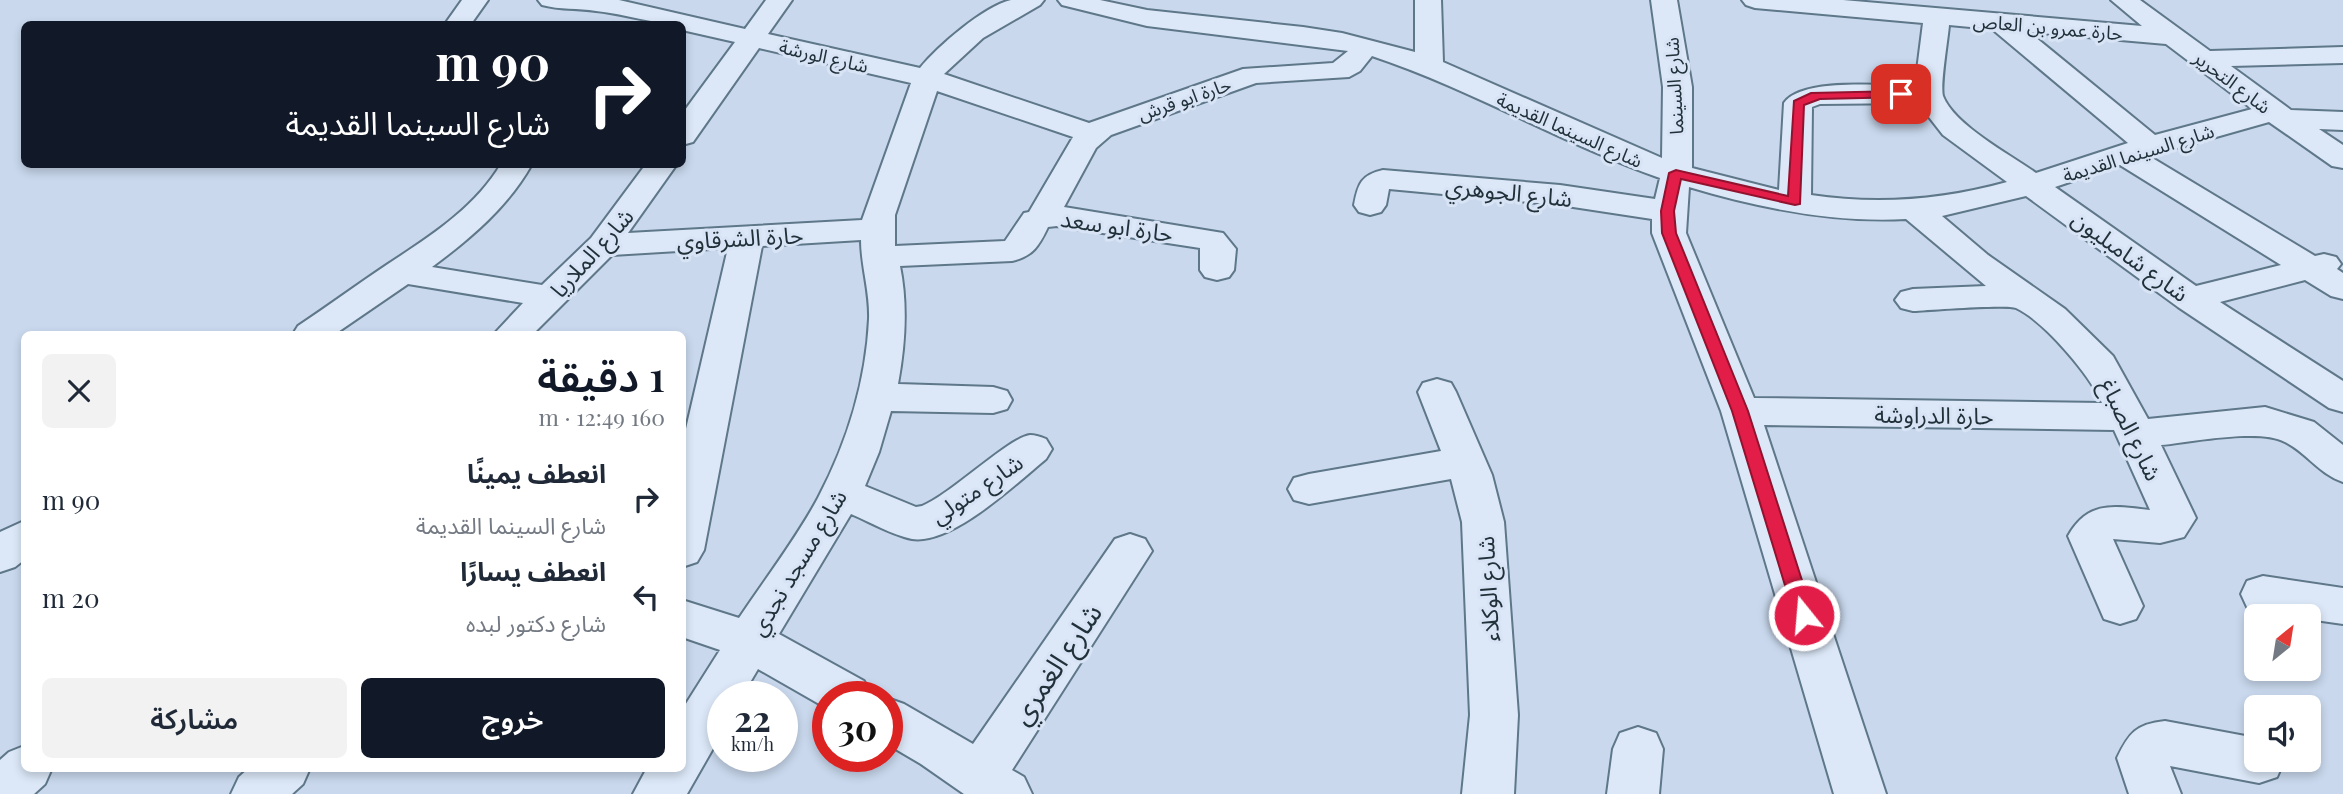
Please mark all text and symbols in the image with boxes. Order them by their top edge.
street label: حارة عمرو بن العاص [1972,7,2124,45]
text: 90 m [436,28,550,93]
street label: شارع الورشة [776,32,871,80]
street label: شارع السينما [1657,37,1691,135]
street label: شارع التحرير [2187,43,2277,120]
icon: right [574,49,665,140]
pin [1871,64,1931,124]
street label: حارة ابو قرش [1134,70,1234,126]
icon: arrive [1882,75,1920,113]
street label: شارع السينما القديمة [1492,85,1647,175]
text: شارع السينما القديمة [285,100,550,143]
street label: شارع السينما القديمة [2059,117,2218,189]
street label: شارع الجوهري [1444,169,1574,216]
street label: شارع الملاريا [543,201,642,305]
street label: حارة ابو سعد [1059,202,1175,248]
street label: شارع شامبليون [2065,202,2196,310]
street label: حارة الشرقاوي [676,218,804,259]
text: 1 دقيقة [537,347,665,403]
button: close [42,354,116,428]
street label: شارع الصباغ [2091,373,2170,487]
street label: حارة الدراوشة [1874,397,1994,431]
text: 160 m · 12:49 [538,401,665,432]
street label: شارع متولي [924,446,1030,533]
text: انعطف يمينًا [467,455,606,490]
icon: right [627,480,665,518]
text: 90 m [42,482,100,517]
street label: شارع مسجد نجدي [741,483,856,643]
text: شارع السينما القديمة [416,509,606,540]
street label: شارع الوكلاء [1469,535,1508,643]
text: انعطف يسارًا [460,553,606,588]
icon: left [627,578,665,616]
position arrow [1767,578,1841,652]
text: 20 m [42,580,100,615]
street label: شارع الغمري [1001,595,1113,733]
north arrow [2244,604,2320,681]
map controls [2244,604,2321,772]
text: شارع دكتور لبده [466,607,606,638]
button: مشاركة [42,678,347,758]
button: خروج [361,678,665,758]
speed limit sign: 30 [812,681,903,772]
text: 22 [734,694,771,741]
button: sound [2244,695,2321,772]
text: km/h [731,732,774,756]

